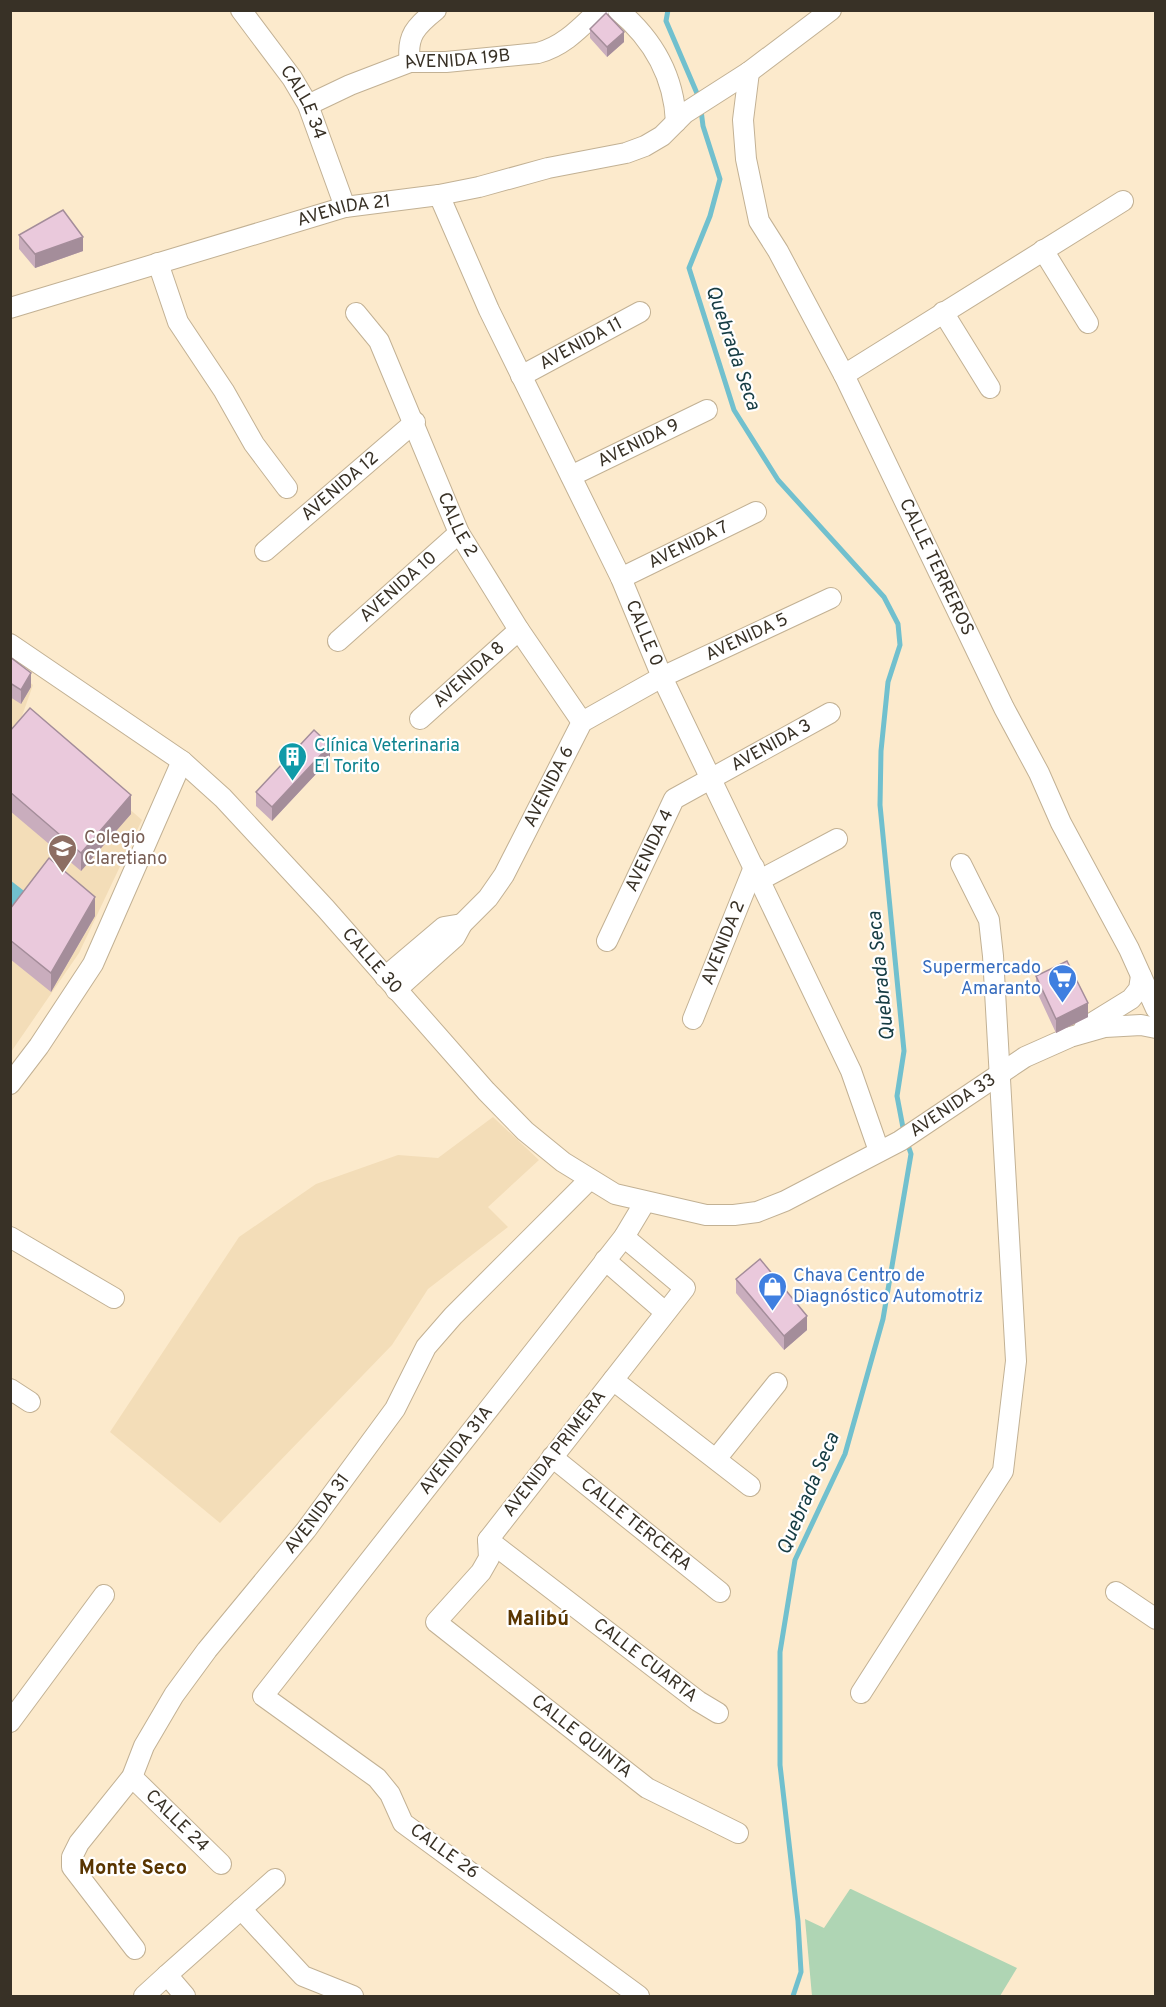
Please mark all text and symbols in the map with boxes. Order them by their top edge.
street label: AVENIDA 19B [400,44,511,75]
street label: CALLE 34 [275,61,331,143]
street label: AVENIDA 21 [294,190,392,232]
water label: Quebrada Seca [698,282,766,415]
street label: AVENIDA 11 [535,312,626,375]
street label: AVENIDA 9 [594,414,683,473]
street label: AVENIDA 12 [296,447,384,526]
street label: CALLE 2 [432,489,483,562]
street label: CALLE TERREROS [894,495,979,639]
street label: AVENIDA 7 [645,516,732,574]
street label: AVENIDA 10 [355,547,442,628]
street label: CALLE 0 [620,597,668,670]
street label: AVENIDA 5 [702,608,792,667]
street label: AVENIDA 8 [428,637,510,713]
street label: AVENIDA 3 [727,714,815,777]
place label: Clínica Veterinaria El Torito [314,735,460,779]
building icon: Clínica Veterinaria El Torito [277,740,309,782]
street label: AVENIDA 6 [519,742,579,831]
street label: AVENIDA 4 [620,806,679,896]
place label: Colegio Claretiano [84,827,167,871]
school or university icon: Colegio Claretiano [47,832,79,874]
street label: AVENIDA 2 [696,897,751,988]
water label: Quebrada Seca [862,909,902,1042]
street label: CALLE 30 [337,923,407,999]
place label: Supermercado Amaranto [922,957,1041,1001]
supermarket icon: Supermercado Amaranto [1046,962,1078,1004]
street label: AVENIDA 33 [905,1068,1000,1143]
place label: Chava Centro de Diagnóstico Automotriz [793,1265,983,1309]
shop icon: Chava Centro de Diagnóstico Automotriz [756,1270,788,1312]
street label: AVENIDA PRIMERA [498,1386,612,1522]
street label: AVENIDA 31A [414,1401,498,1499]
water label: Quebrada Seca [772,1428,847,1559]
street label: AVENIDA 31 [279,1469,355,1559]
street label: CALLE TERCERA [576,1473,697,1576]
district label: Malibú [507,1607,569,1633]
street label: CALLE CUARTA [588,1613,702,1708]
street label: CALLE QUINTA [526,1690,637,1783]
street label: CALLE 24 [140,1785,214,1857]
street label: CALLE 26 [405,1819,483,1885]
district label: Monte Seco [79,1856,187,1882]

